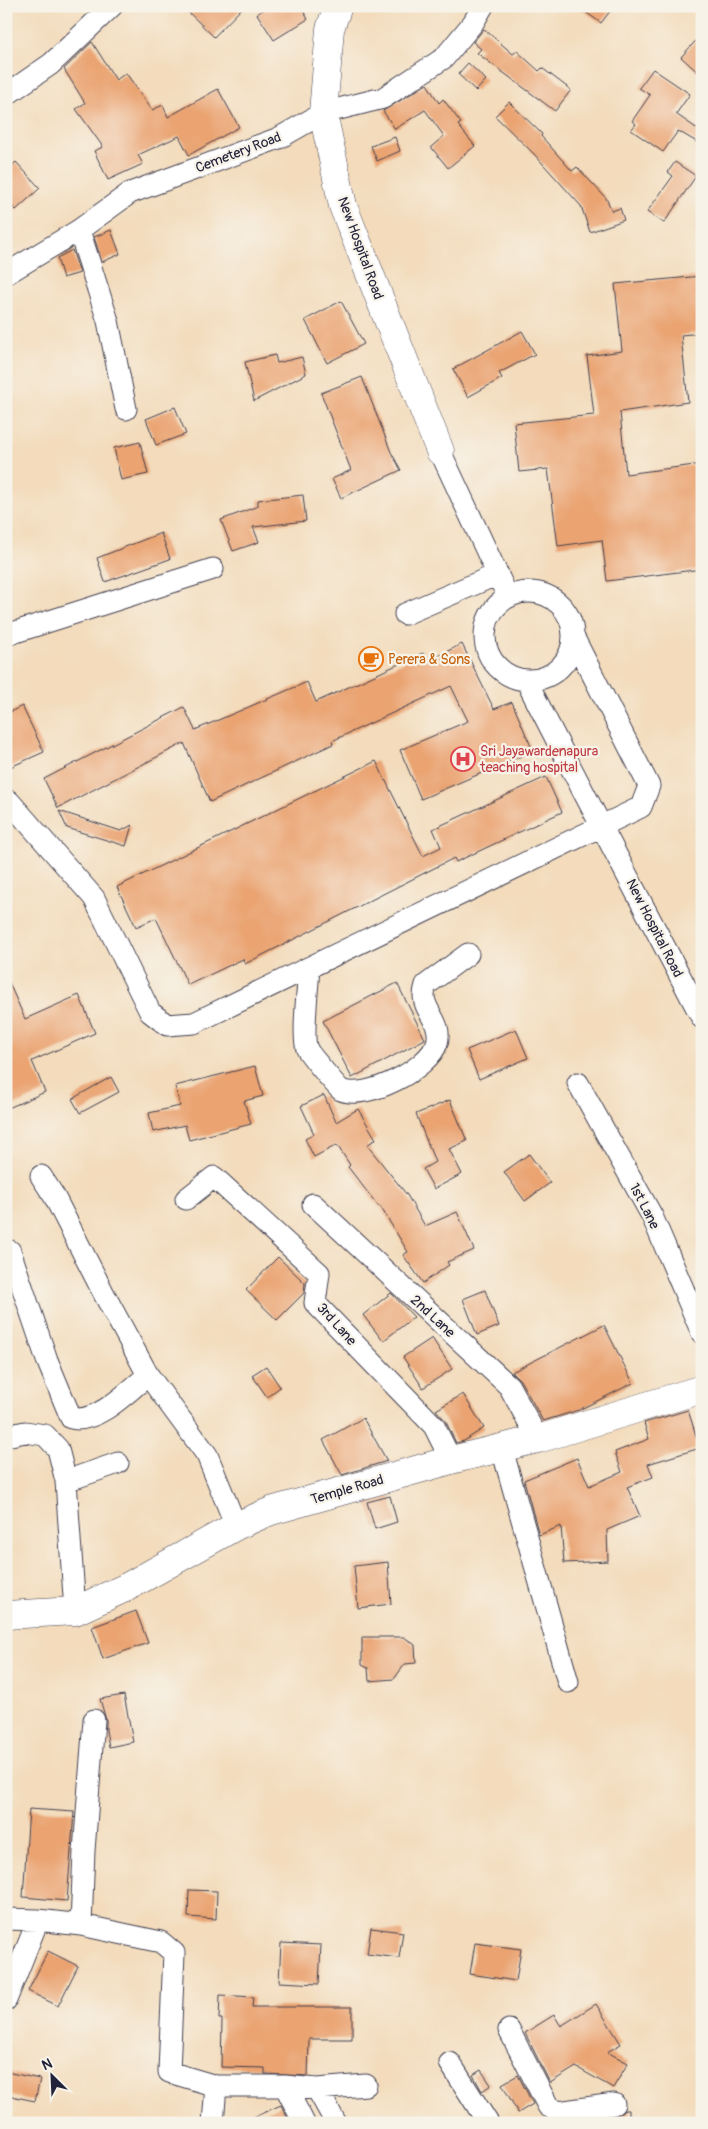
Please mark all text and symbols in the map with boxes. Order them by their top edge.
street label: Cemetery Road [193,128,283,177]
street label: New Hospital Road [334,194,387,302]
cafe icon: Perera & Sons [358,646,384,672]
place label: Perera & Sons [388,651,471,668]
place label: Sri Jayawardenapura teaching hospital [479,743,598,776]
hospital icon: Sri Jayawardenapura teaching hospital [450,746,476,772]
street label: New Hospital Road [622,876,687,980]
street label: 1st Lane [626,1180,663,1232]
street label: 2nd Lane [407,1292,458,1341]
street label: 3rd Lane [313,1300,360,1349]
street label: Temple Road [309,1471,386,1508]
north arrow [28,2052,78,2102]
text: N [39,2055,55,2074]

